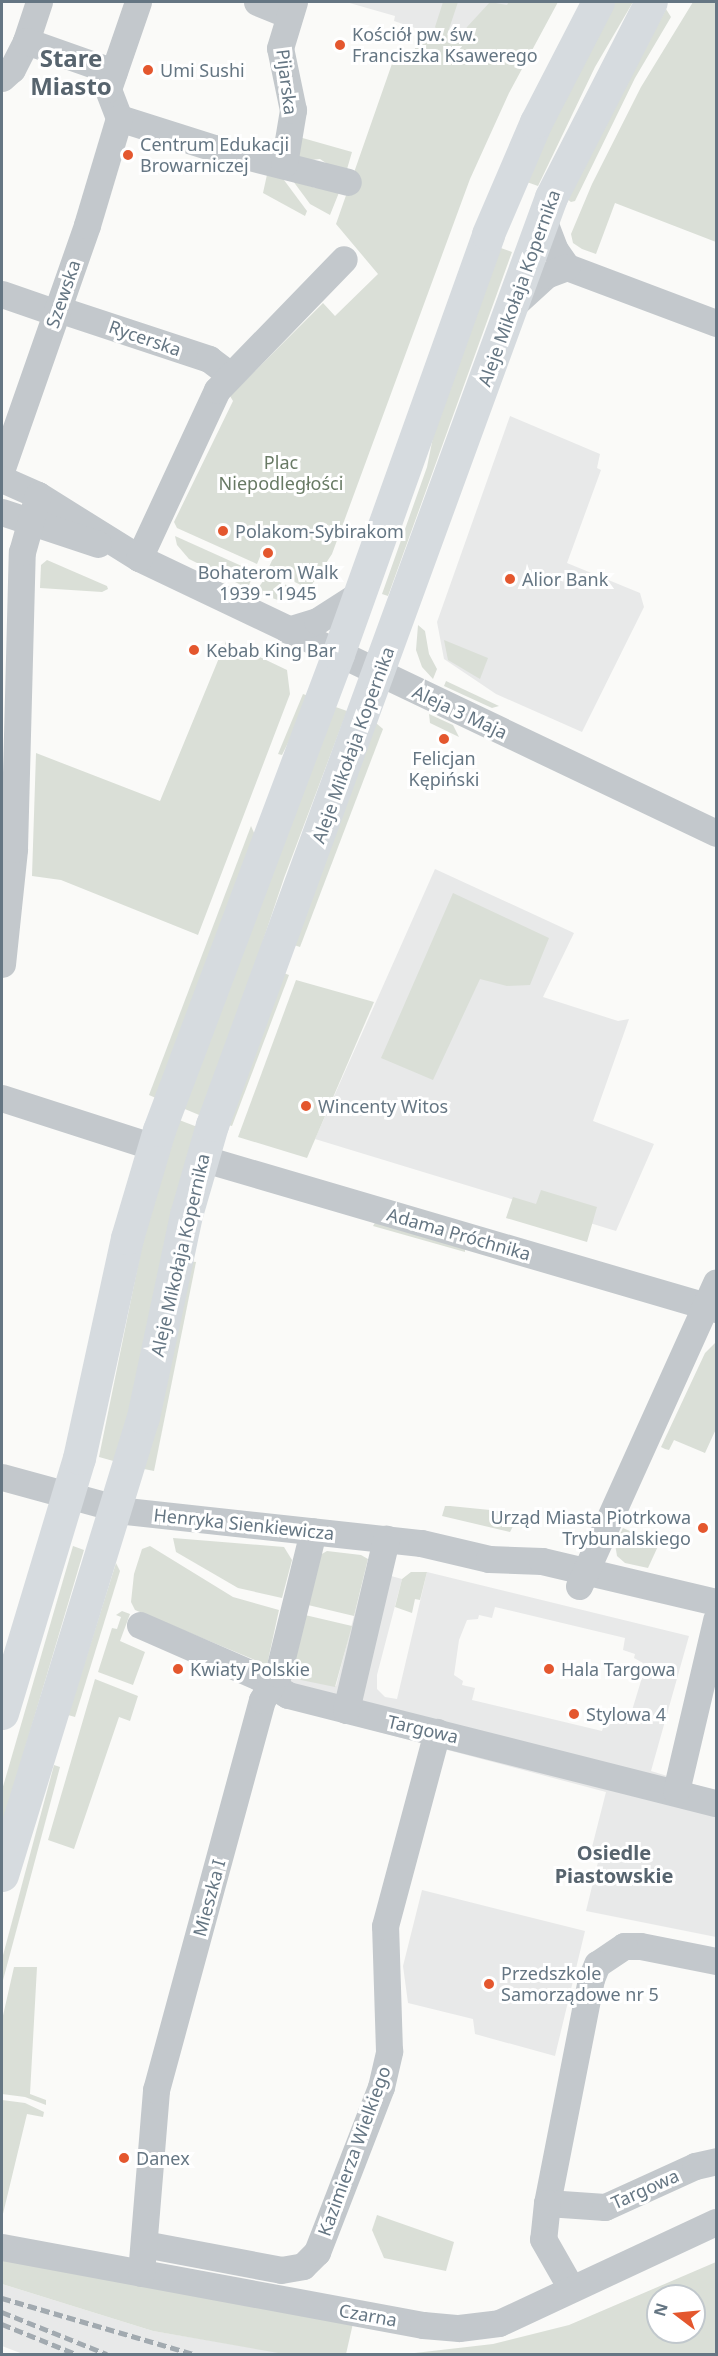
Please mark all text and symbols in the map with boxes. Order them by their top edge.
place label: Kościół pw. św. Franciszka Ksawerego [352,24,538,66]
marker: Kościół pw. św. Franciszka Ksawerego [333,38,347,52]
district label: Stare Miasto [30,44,112,100]
street label: Pijarska [272,48,302,116]
place label: Umi Sushi [160,59,245,81]
marker: Umi Sushi [141,63,155,77]
place label: Centrum Edukacji Browarniczej [140,134,289,176]
marker: Centrum Edukacji Browarniczej [121,148,135,162]
street label: Aleje Mikołaja Kopernika [473,187,565,389]
street label: Szewska [41,257,85,331]
street label: Rycerska [106,316,184,360]
park label: Plac Niepodległości [219,452,343,494]
place label: Polakom-Sybirakom [235,520,404,542]
marker: Polakom-Sybirakom [216,524,230,538]
marker: Bohaterom Walk 1939 - 1945 [261,546,275,560]
place label: Bohaterom Walk 1939 - 1945 [198,562,338,604]
place label: Alior Bank [522,568,608,590]
marker: Alior Bank [503,572,517,586]
place label: Kebab King Bar [206,639,336,661]
marker: Kebab King Bar [187,643,201,657]
street label: Aleje Mikołaja Kopernika [307,644,399,846]
street label: Aleja 3 Maja [409,681,511,743]
marker: Felicjan Kępiński [437,732,451,746]
place label: Felicjan Kępiński [408,748,480,790]
place label: Wincenty Witos [318,1095,448,1117]
marker: Wincenty Witos [299,1099,313,1113]
street label: Aleje Mikołaja Kopernika [146,1151,214,1359]
street label: Adama Próchnika [385,1203,533,1265]
street label: Henryka Sienkiewicza [153,1504,335,1544]
place label: Urząd Miasta Piotrkowa Trybunalskiego [490,1507,691,1550]
marker: Urząd Miasta Piotrkowa Trybunalskiego [696,1521,710,1535]
place label: Kwiaty Polskie [190,1658,310,1680]
place label: Hala Targowa [561,1658,676,1680]
marker: Kwiaty Polskie [171,1662,185,1676]
marker: Hala Targowa [542,1662,556,1676]
place label: Stylowa 4 [586,1703,666,1725]
marker: Stylowa 4 [567,1707,581,1721]
street label: Targowa [386,1710,460,1748]
district label: Osiedle Piastowskie [555,1840,673,1887]
street label: Mieszka I [188,1857,230,1939]
place label: Przedszkole Samorządowe nr 5 [501,1963,659,2006]
marker: Przedszkole Samorządowe nr 5 [482,1977,496,1991]
street label: Kazimierza Wielkiego [313,2063,395,2239]
place label: Danex [136,2147,190,2169]
marker: Danex [117,2151,131,2165]
street label: Targowa [608,2165,682,2213]
north arrow [646,2284,706,2344]
street label: Czarna [337,2299,399,2331]
text: N [648,2300,673,2319]

